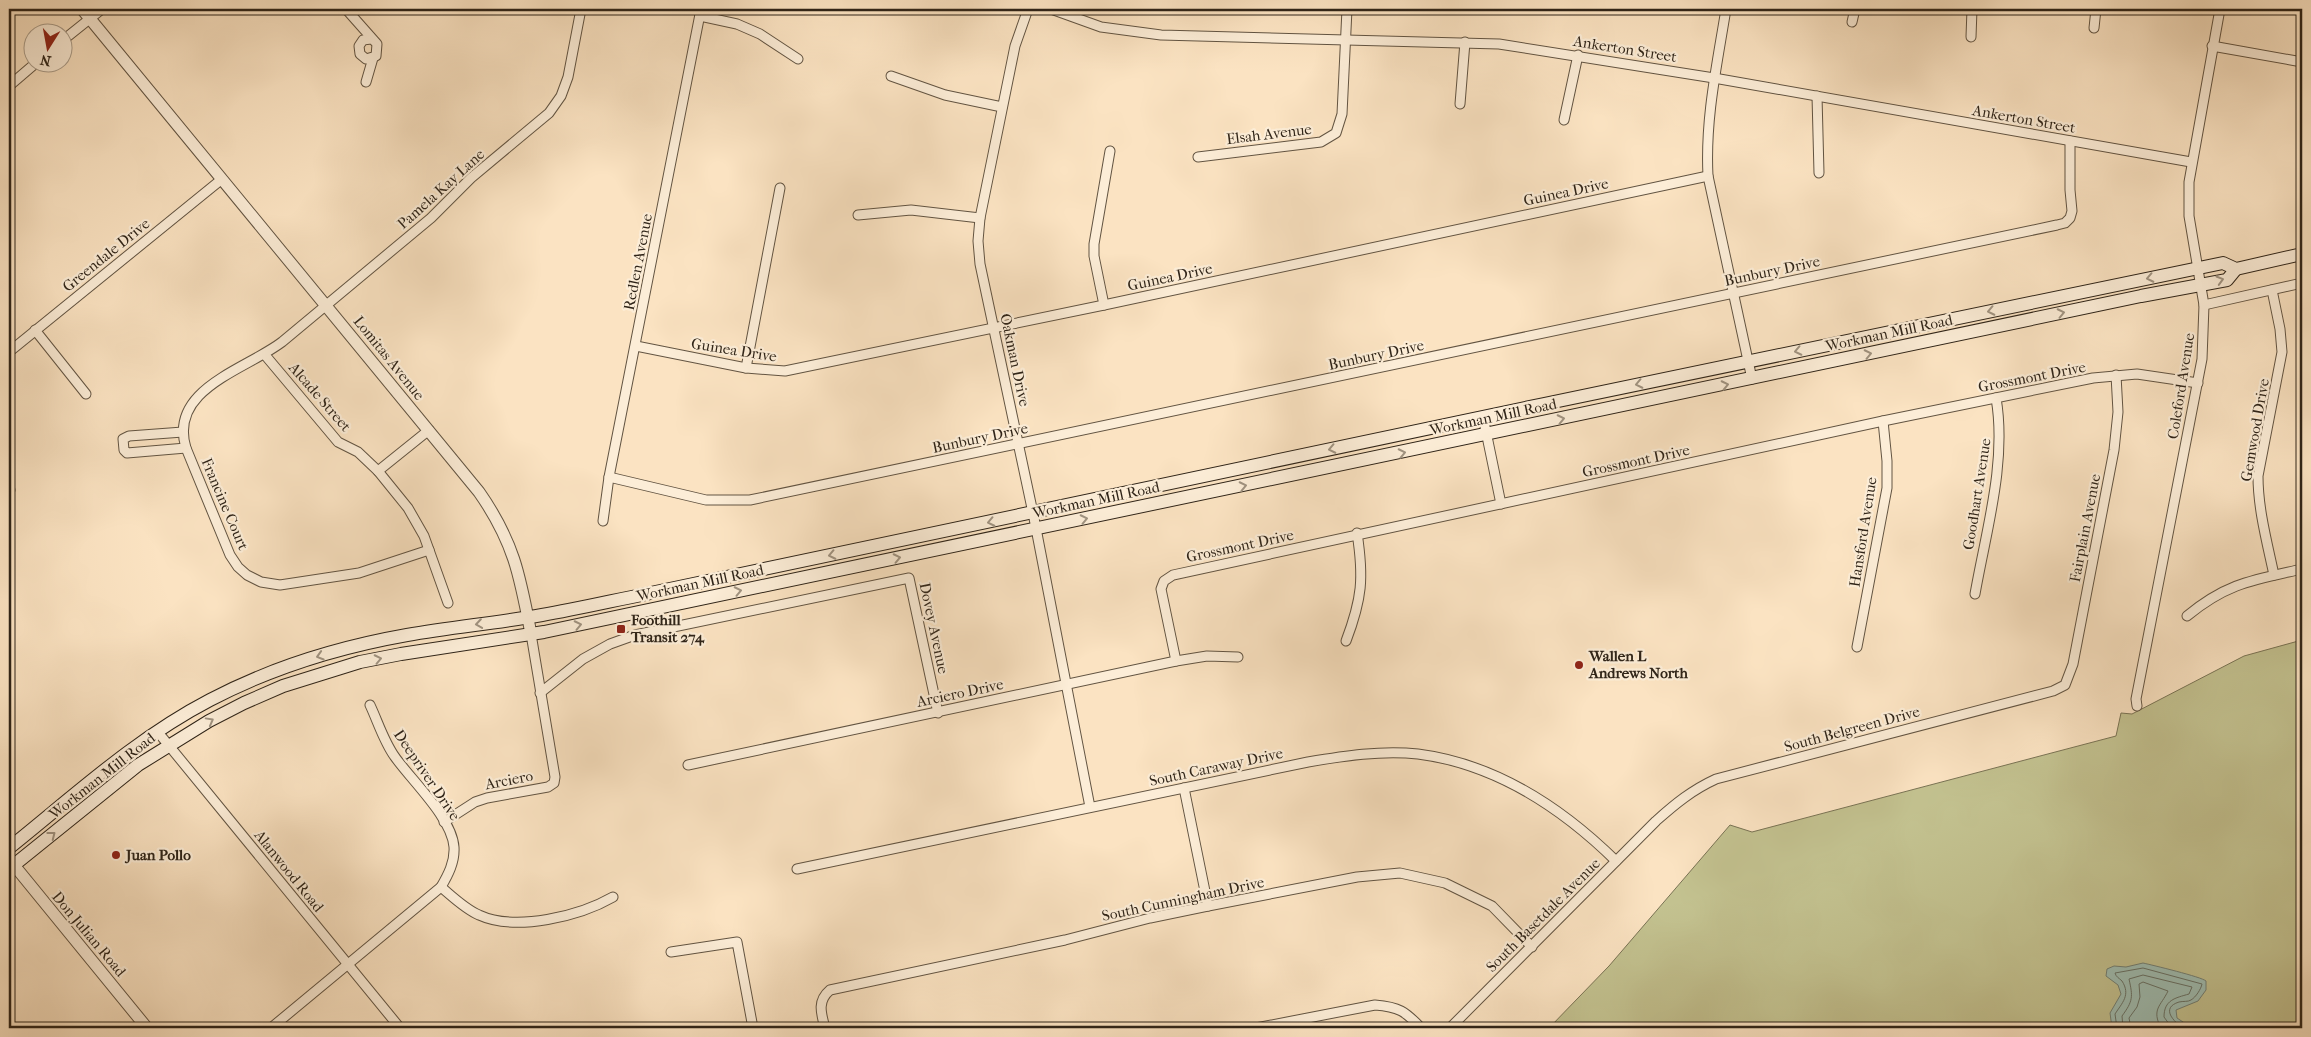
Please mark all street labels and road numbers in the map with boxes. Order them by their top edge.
street label: Ankerton Street [1571,32,1678,66]
street label: Ankerton Street [1970,101,2078,137]
street label: Elsah Avenue [1225,120,1313,148]
street label: Pamela Kay Lane [394,145,489,233]
street label: Guinea Drive [1522,174,1611,210]
street label: Redlen Avenue [620,212,656,312]
street label: Greendale Drive [59,214,154,296]
street label: Bunbury Drive [1723,252,1822,290]
street label: Guinea Drive [1126,259,1215,295]
street label: Workman Mill Road [1823,311,1955,355]
street label: Lomitas Avenue [350,312,429,404]
street label: Oakman Drive [996,312,1034,409]
street label: Coleford Avenue [2164,331,2198,440]
street label: Guinea Drive [690,334,779,366]
street label: Bunbury Drive [1327,336,1426,374]
street label: Alcade Street [284,358,355,436]
street label: Grossmont Drive [1977,358,2088,396]
street label: Gemwood Drive [2237,377,2273,483]
street label: Workman Mill Road [1427,395,1559,439]
street label: Bunbury Drive [931,419,1030,457]
street label: Goodhart Avenue [1959,436,1995,551]
street label: Grossmont Drive [1581,441,1692,481]
street label: Francine Court [198,455,253,553]
street label: Fairplain Avenue [2066,472,2104,584]
street label: Hansford Avenue [1845,475,1881,588]
street label: Workman Mill Road [1030,478,1162,522]
street label: Grossmont Drive [1185,526,1296,566]
street label: Workman Mill Road [634,561,766,605]
street label: Dovey Avenue [916,581,953,676]
street label: Arciero Drive [914,675,1006,711]
street label: South Belgreen Drive [1782,702,1922,756]
street label: Deepriver Drive [390,726,464,824]
street label: Workman Mill Road [45,729,159,824]
street label: South Caraway Drive [1147,744,1285,790]
street label: Arciero [483,766,535,794]
street label: Alanwood Road [250,826,328,916]
street label: South Basetdale Avenue [1482,854,1604,976]
street label: South Cunningham Drive [1100,873,1266,925]
street label: Don Julian Road [48,888,130,981]

